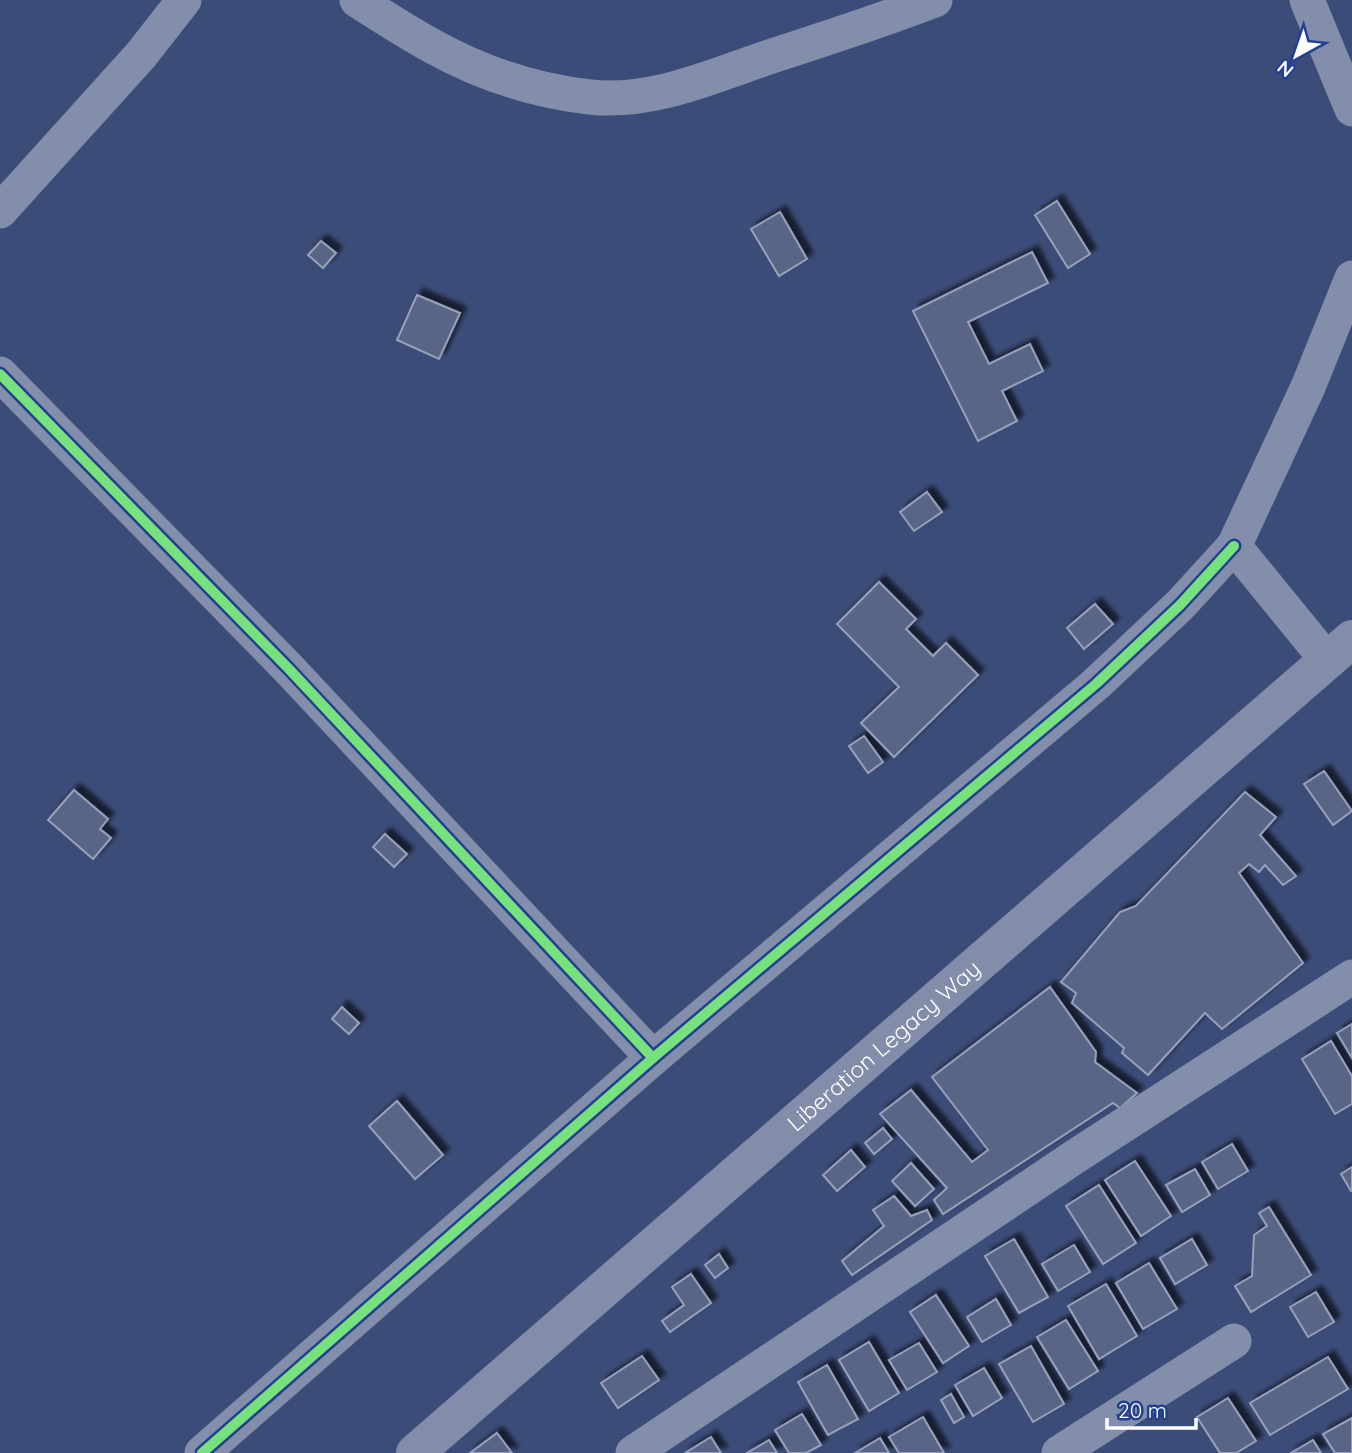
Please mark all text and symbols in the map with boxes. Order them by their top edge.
north arrow [1261,21,1331,91]
text: N [1272,55,1298,83]
street label: Liberation Legacy Way [781,954,986,1137]
scale bar [1107,1386,1196,1430]
text: 20 m [1118,1397,1167,1423]

